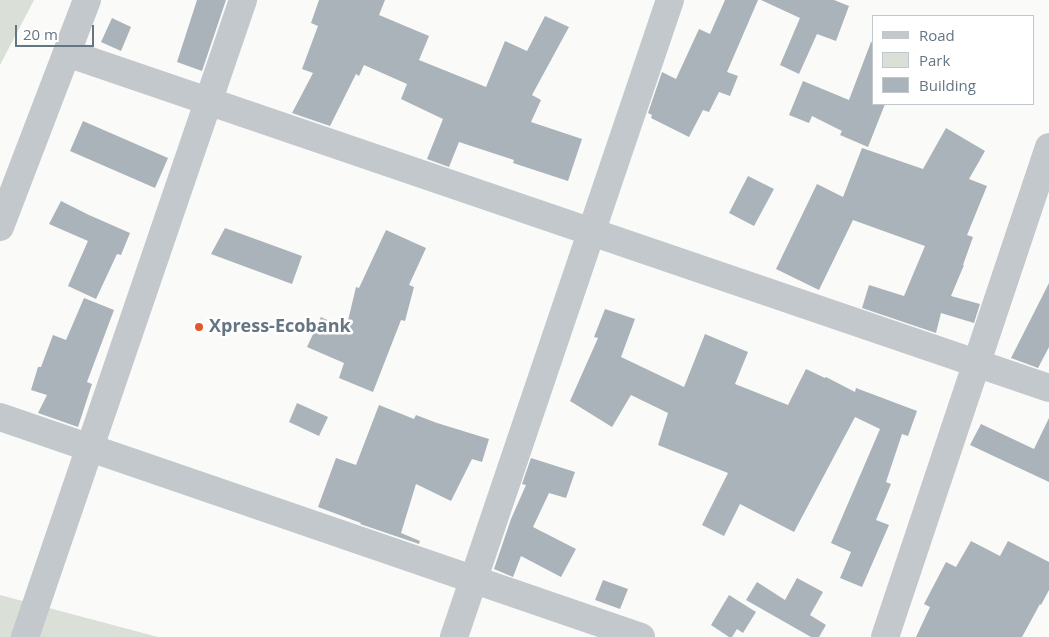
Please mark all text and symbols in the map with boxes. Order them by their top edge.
scale bar [18,15,96,47]
legend [872,15,1034,105]
text: 20 m [23,24,58,44]
text: Road [919,25,955,45]
text: Park [919,50,950,70]
text: Building [919,75,976,95]
place label: Xpress-Ecobank [209,316,351,338]
marker: Xpress-Ecobank [193,321,205,333]

